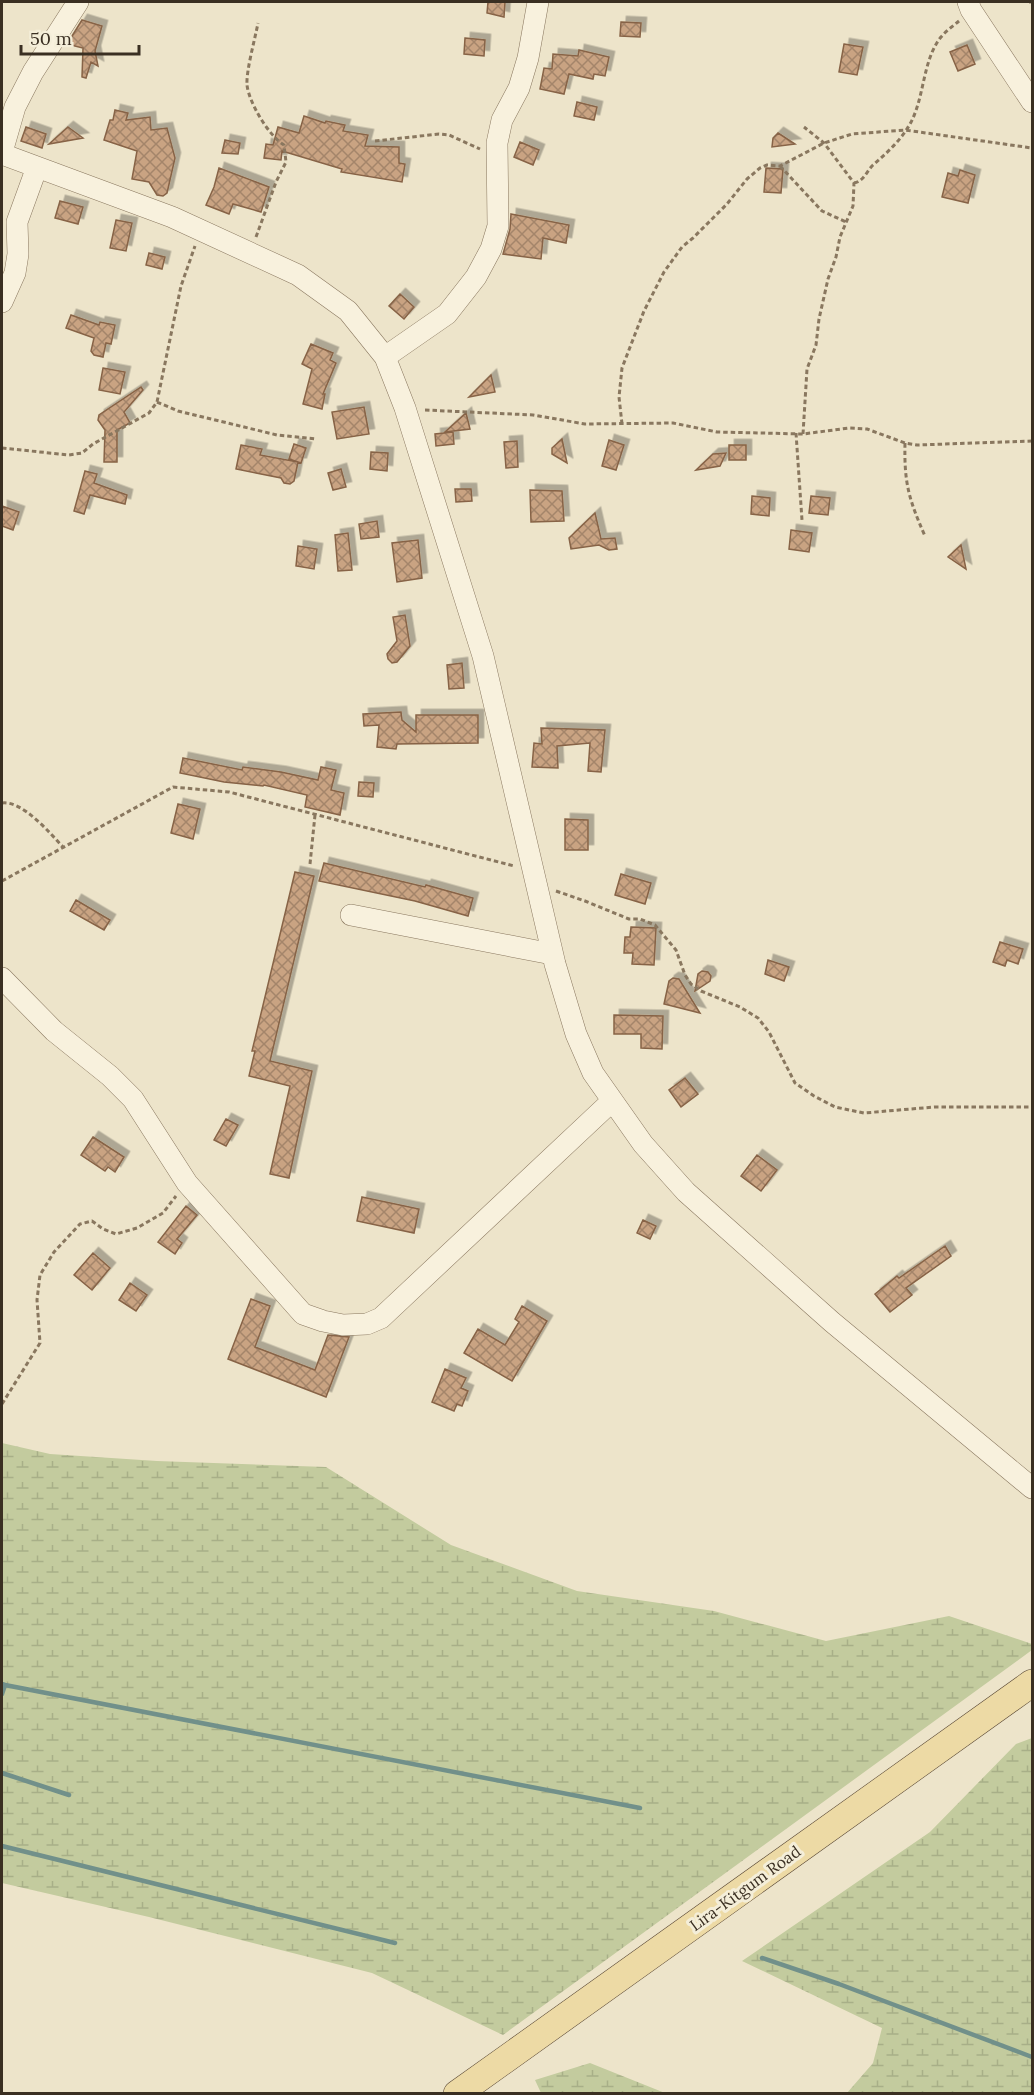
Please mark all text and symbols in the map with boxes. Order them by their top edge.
scale bar [21,18,140,56]
text: 50 m [30,27,72,50]
street label: Lira-Kitgum Road [686,1841,805,1935]

